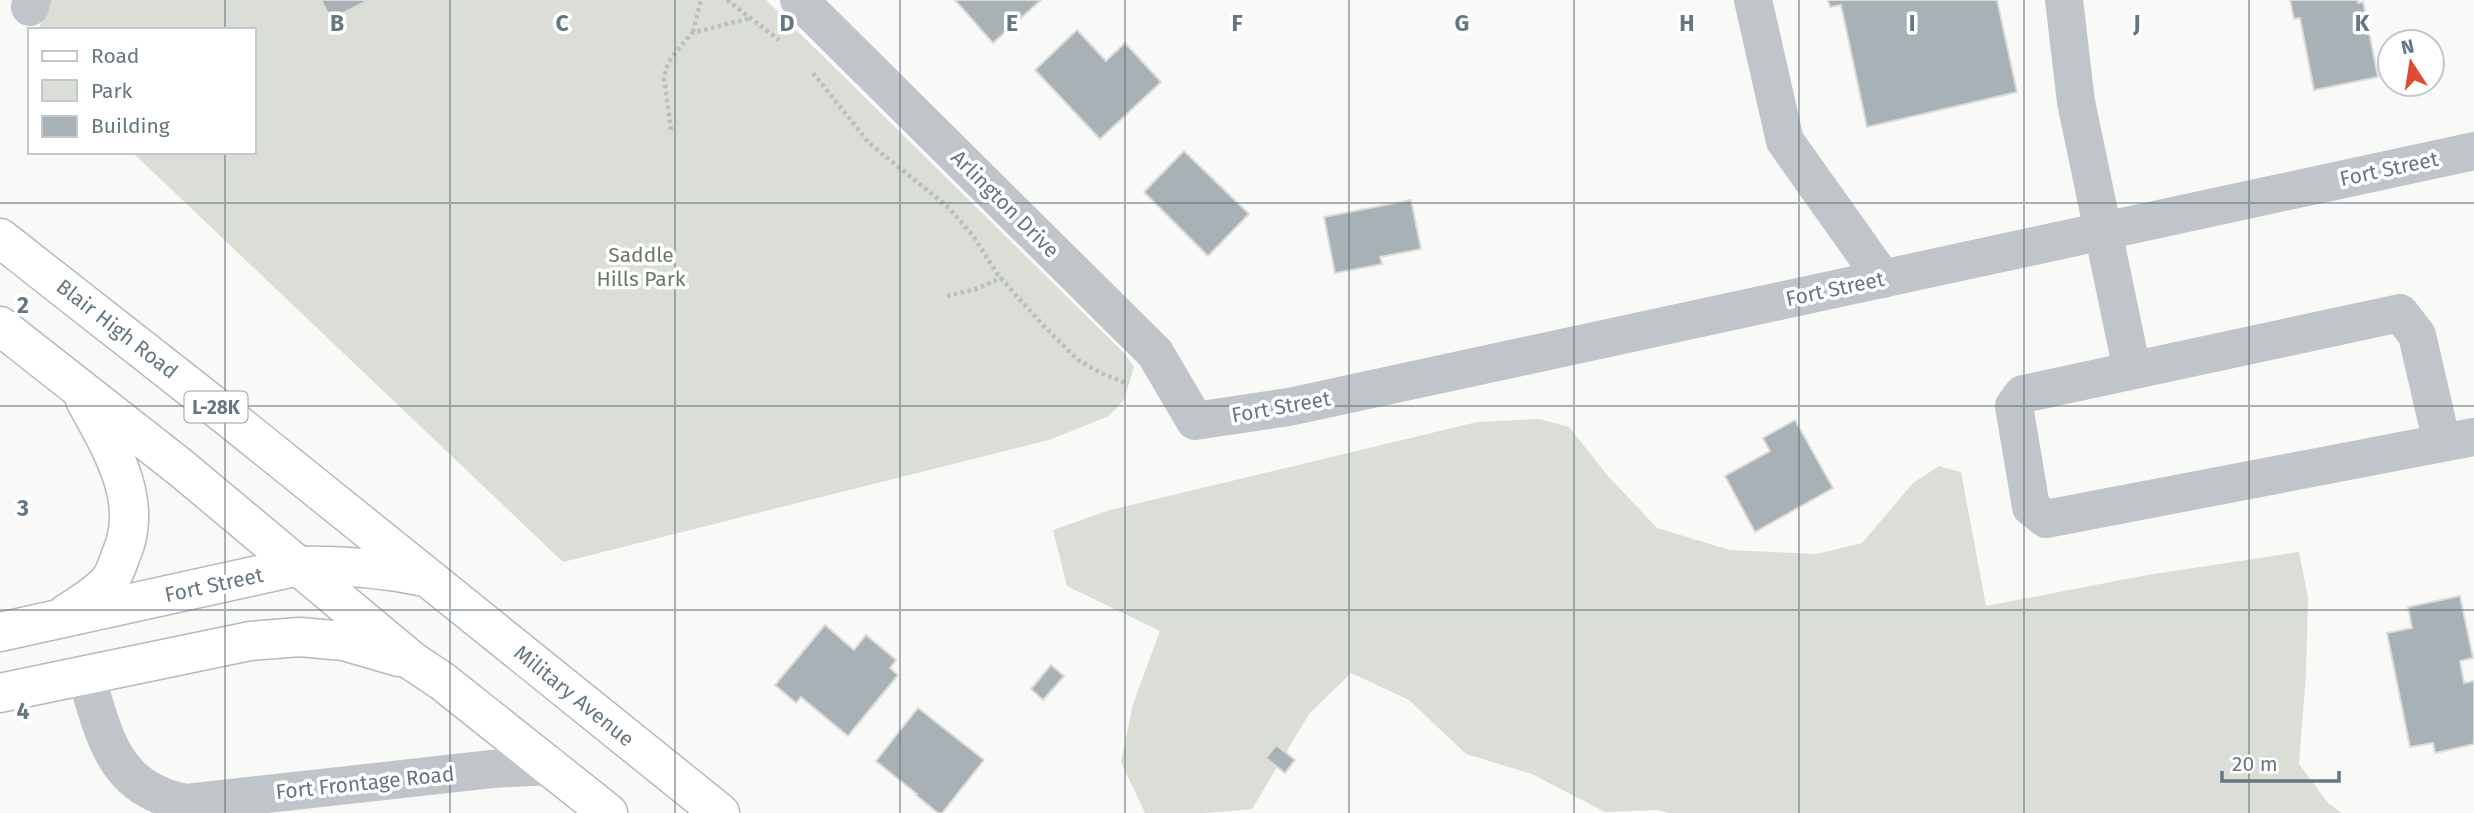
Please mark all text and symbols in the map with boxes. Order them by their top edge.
text: B [330,9,344,37]
text: C [555,9,569,37]
text: D [780,9,795,37]
text: E [1006,9,1018,37]
text: F [1231,9,1243,37]
text: G [1455,9,1469,37]
text: H [1679,9,1695,37]
text: I [1909,9,1915,37]
text: J [2132,9,2141,37]
text: K [2355,9,2370,37]
legend [28,28,256,154]
north arrow [2376,28,2446,98]
text: N [2399,34,2416,59]
text: Road [91,43,139,69]
text: Park [91,78,133,104]
text: Building [91,113,170,139]
street label: Arlington Drive [946,145,1064,263]
street label: Fort Street [2337,146,2441,192]
park label: Saddle Hills Park [596,242,686,292]
street label: Fort Street [1783,266,1887,312]
street label: Blair High Road [51,273,183,385]
text: 2 [17,291,29,319]
street label: Fort Street [1229,385,1333,428]
road number: L-28K [184,392,248,422]
text: 3 [16,494,29,522]
street label: Fort Street [162,562,266,608]
street label: Military Avenue [509,640,639,752]
text: 4 [17,697,30,725]
scale bar [2222,740,2339,784]
text: 20 m [2232,751,2278,777]
street label: Fort Frontage Road [274,761,456,805]

